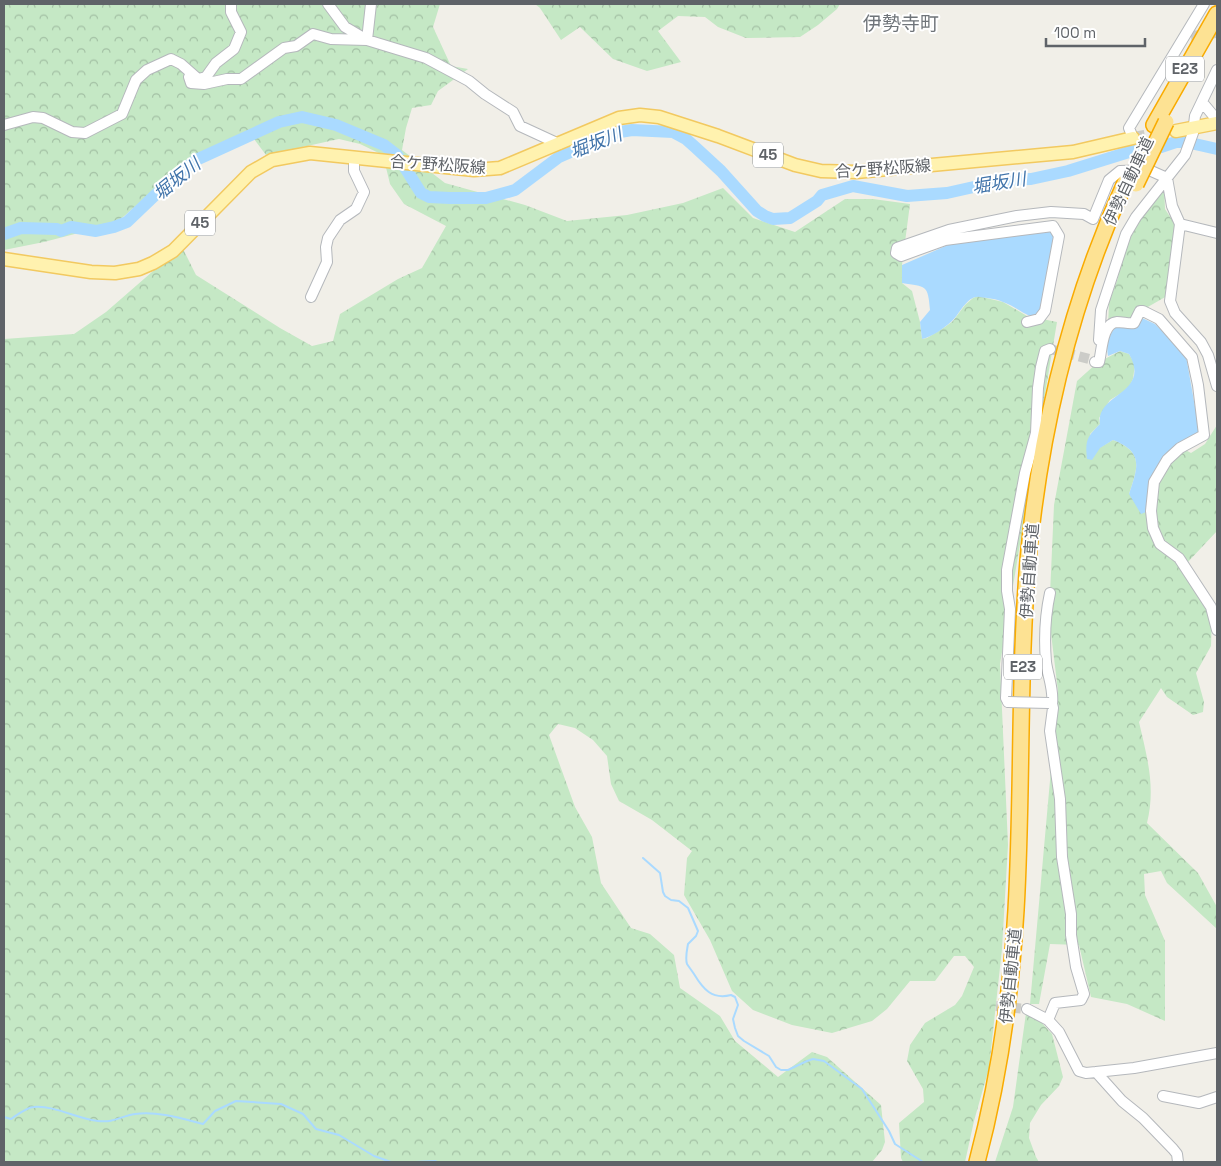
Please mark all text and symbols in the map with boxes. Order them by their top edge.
district label: 伊勢寺町 [863,11,939,36]
scale bar [1046,15,1145,47]
text: 100 m [1054,23,1096,42]
road number: E23 [1166,56,1204,82]
water label: 堀坂川 [566,121,627,163]
street label: 伊勢自動車道 [1099,133,1158,229]
road number: 45 [753,142,783,168]
water label: 堀坂川 [148,151,206,205]
street label: 合ケ野松阪線 [389,151,487,178]
street label: 合ケ野松阪線 [834,155,932,182]
water label: 堀坂川 [970,167,1029,198]
road number: 45 [185,210,215,236]
street label: 伊勢自動車道 [1016,522,1043,620]
road number: E23 [1004,654,1042,680]
street label: 伊勢自動車道 [995,927,1026,1025]

